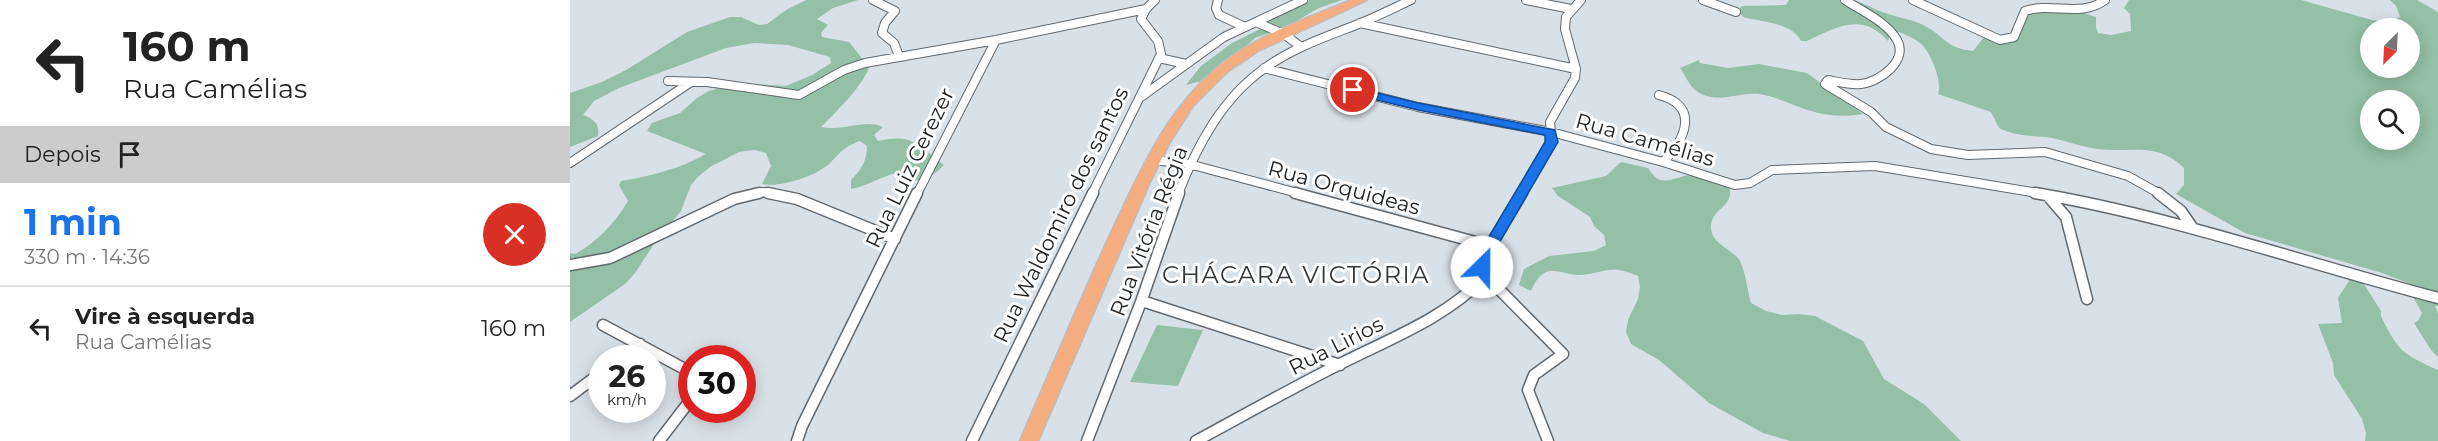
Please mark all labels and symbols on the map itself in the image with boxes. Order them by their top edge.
north arrow [2360,18,2420,78]
pin [1327,64,1378,115]
street label: Rua Waldomiro dos santos [988,83,1133,347]
street label: Rua Luiz Cerezer [860,84,959,252]
street label: Rua Camélias [1573,108,1717,171]
street label: Rua Vitória Régia [1105,142,1193,319]
street label: Rua Orquideas [1265,155,1423,220]
position arrow [1450,235,1514,299]
district label: CHÁCARA VICTÓRIA [1162,260,1430,289]
street label: Rua Lirios [1284,311,1387,380]
speed limit sign: 30 [678,345,756,423]

